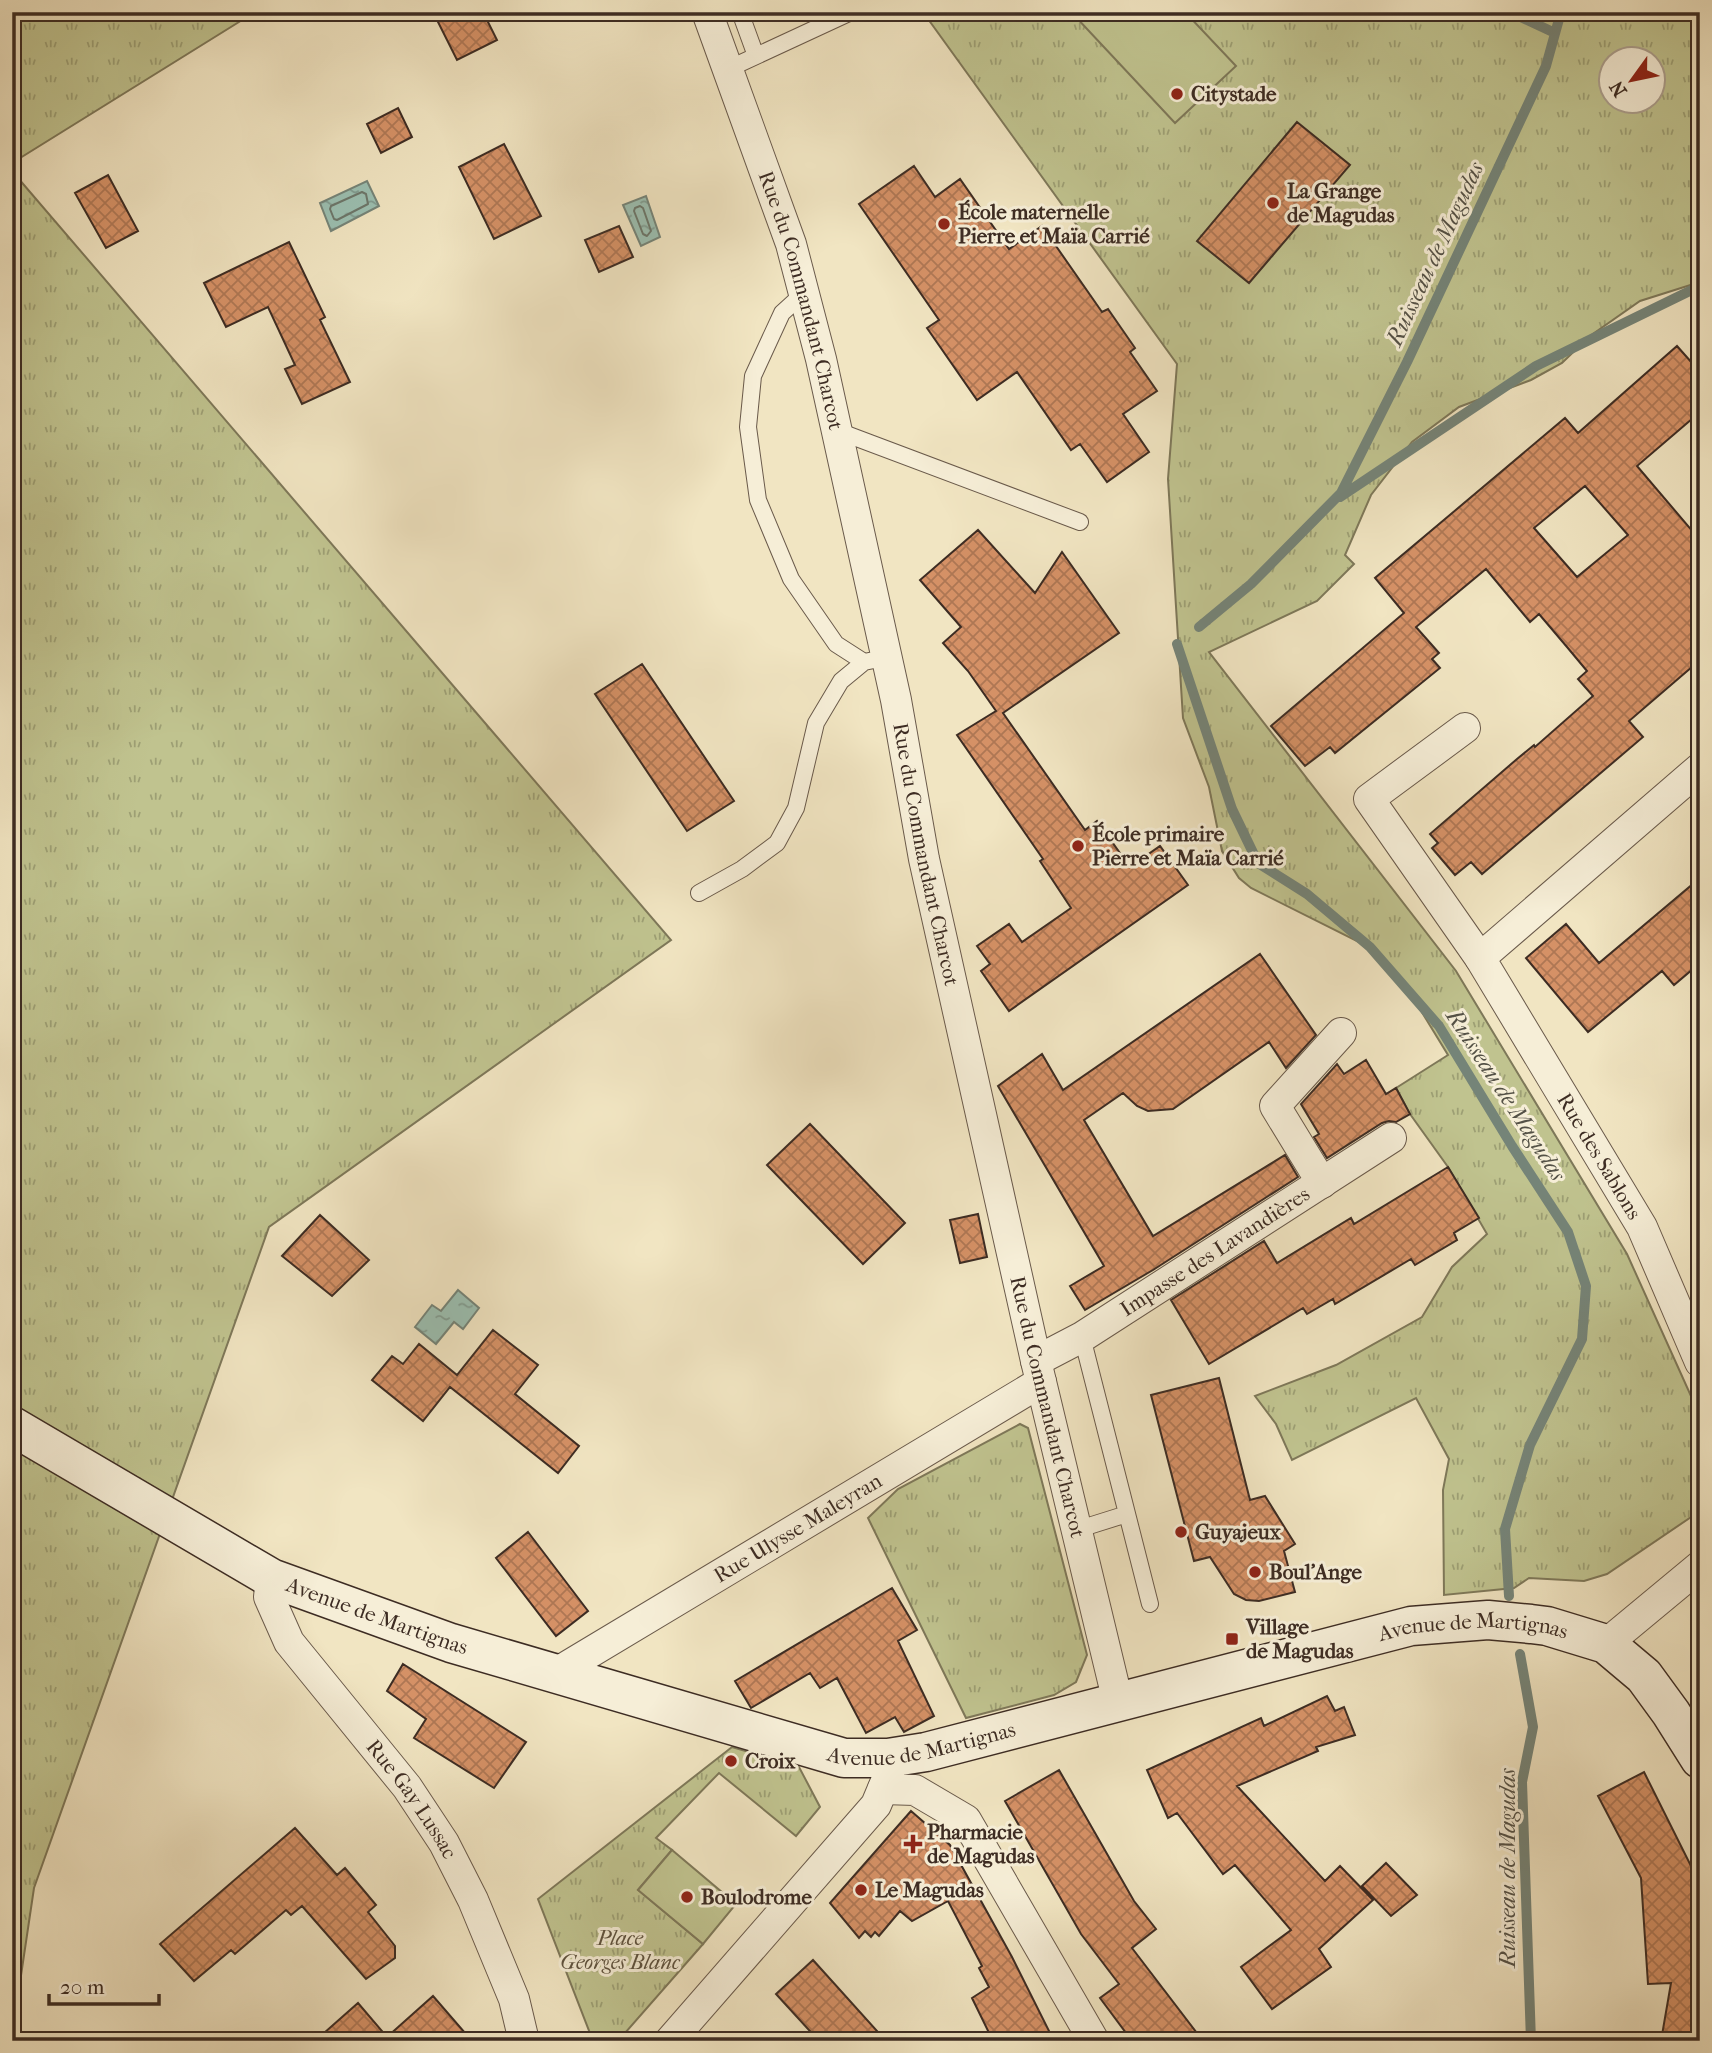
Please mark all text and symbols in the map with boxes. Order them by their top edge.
north arrow [1596,46,1666,116]
text: N [1605,76,1632,101]
place label: Citystade [1191,82,1277,106]
marker: Citystade [1169,86,1185,102]
water label: Ruisseau de Magudas [1380,157,1490,352]
street label: Rue du Commandant Charcot [754,168,848,433]
place label: La Grange de Magudas [1287,179,1395,227]
marker: La Grange de Magudas [1265,195,1281,211]
place label: École maternelle Pierre et Maïa Carrié [958,199,1150,248]
marker: École maternelle Pierre et Maïa Carrié [936,216,952,232]
street label: Rue du Commandant Charcot [888,721,964,989]
place label: École primaire Pierre et Maïa Carrié [1092,821,1284,870]
marker: École primaire Pierre et Maïa Carrié [1070,838,1086,854]
water label: Ruisseau de Magudas [1439,1002,1572,1187]
street label: Rue des Sablons [1552,1089,1647,1224]
street label: Impasse des Lavandières [1116,1181,1314,1321]
street label: Rue du Commandant Charcot [1005,1274,1090,1541]
street label: Rue Ulysse Maleyran [709,1468,886,1587]
place label: Guyajeux [1195,1520,1282,1544]
marker: Guyajeux [1173,1524,1189,1540]
place label: Boul'Ange [1269,1560,1362,1584]
marker: Boul'Ange [1247,1564,1263,1580]
street label: Avenue de Martignas [282,1572,471,1659]
street label: Avenue de Martignas [1375,1607,1571,1646]
place label: Village de Magudas [1245,1615,1354,1663]
marker: Village de Magudas [1224,1631,1240,1647]
street label: Avenue de Martignas [824,1717,1018,1770]
street label: Rue Gay Lussac [361,1735,462,1863]
place label: Croix [745,1749,797,1773]
marker: Croix [723,1753,739,1769]
water label: Ruisseau de Magudas [1494,1768,1521,1970]
place label: Pharmacie de Magudas [927,1820,1035,1868]
marker: Pharmacie de Magudas [905,1836,921,1852]
place label: Le Magudas [875,1878,984,1902]
marker: Le Magudas [853,1882,869,1898]
place label: Boulodrome [701,1885,812,1909]
marker: Boulodrome [679,1889,695,1905]
park label: Place Georges Blanc [560,1926,681,1974]
scale bar [49,1962,159,2006]
text: 20 m [60,1975,105,1999]

